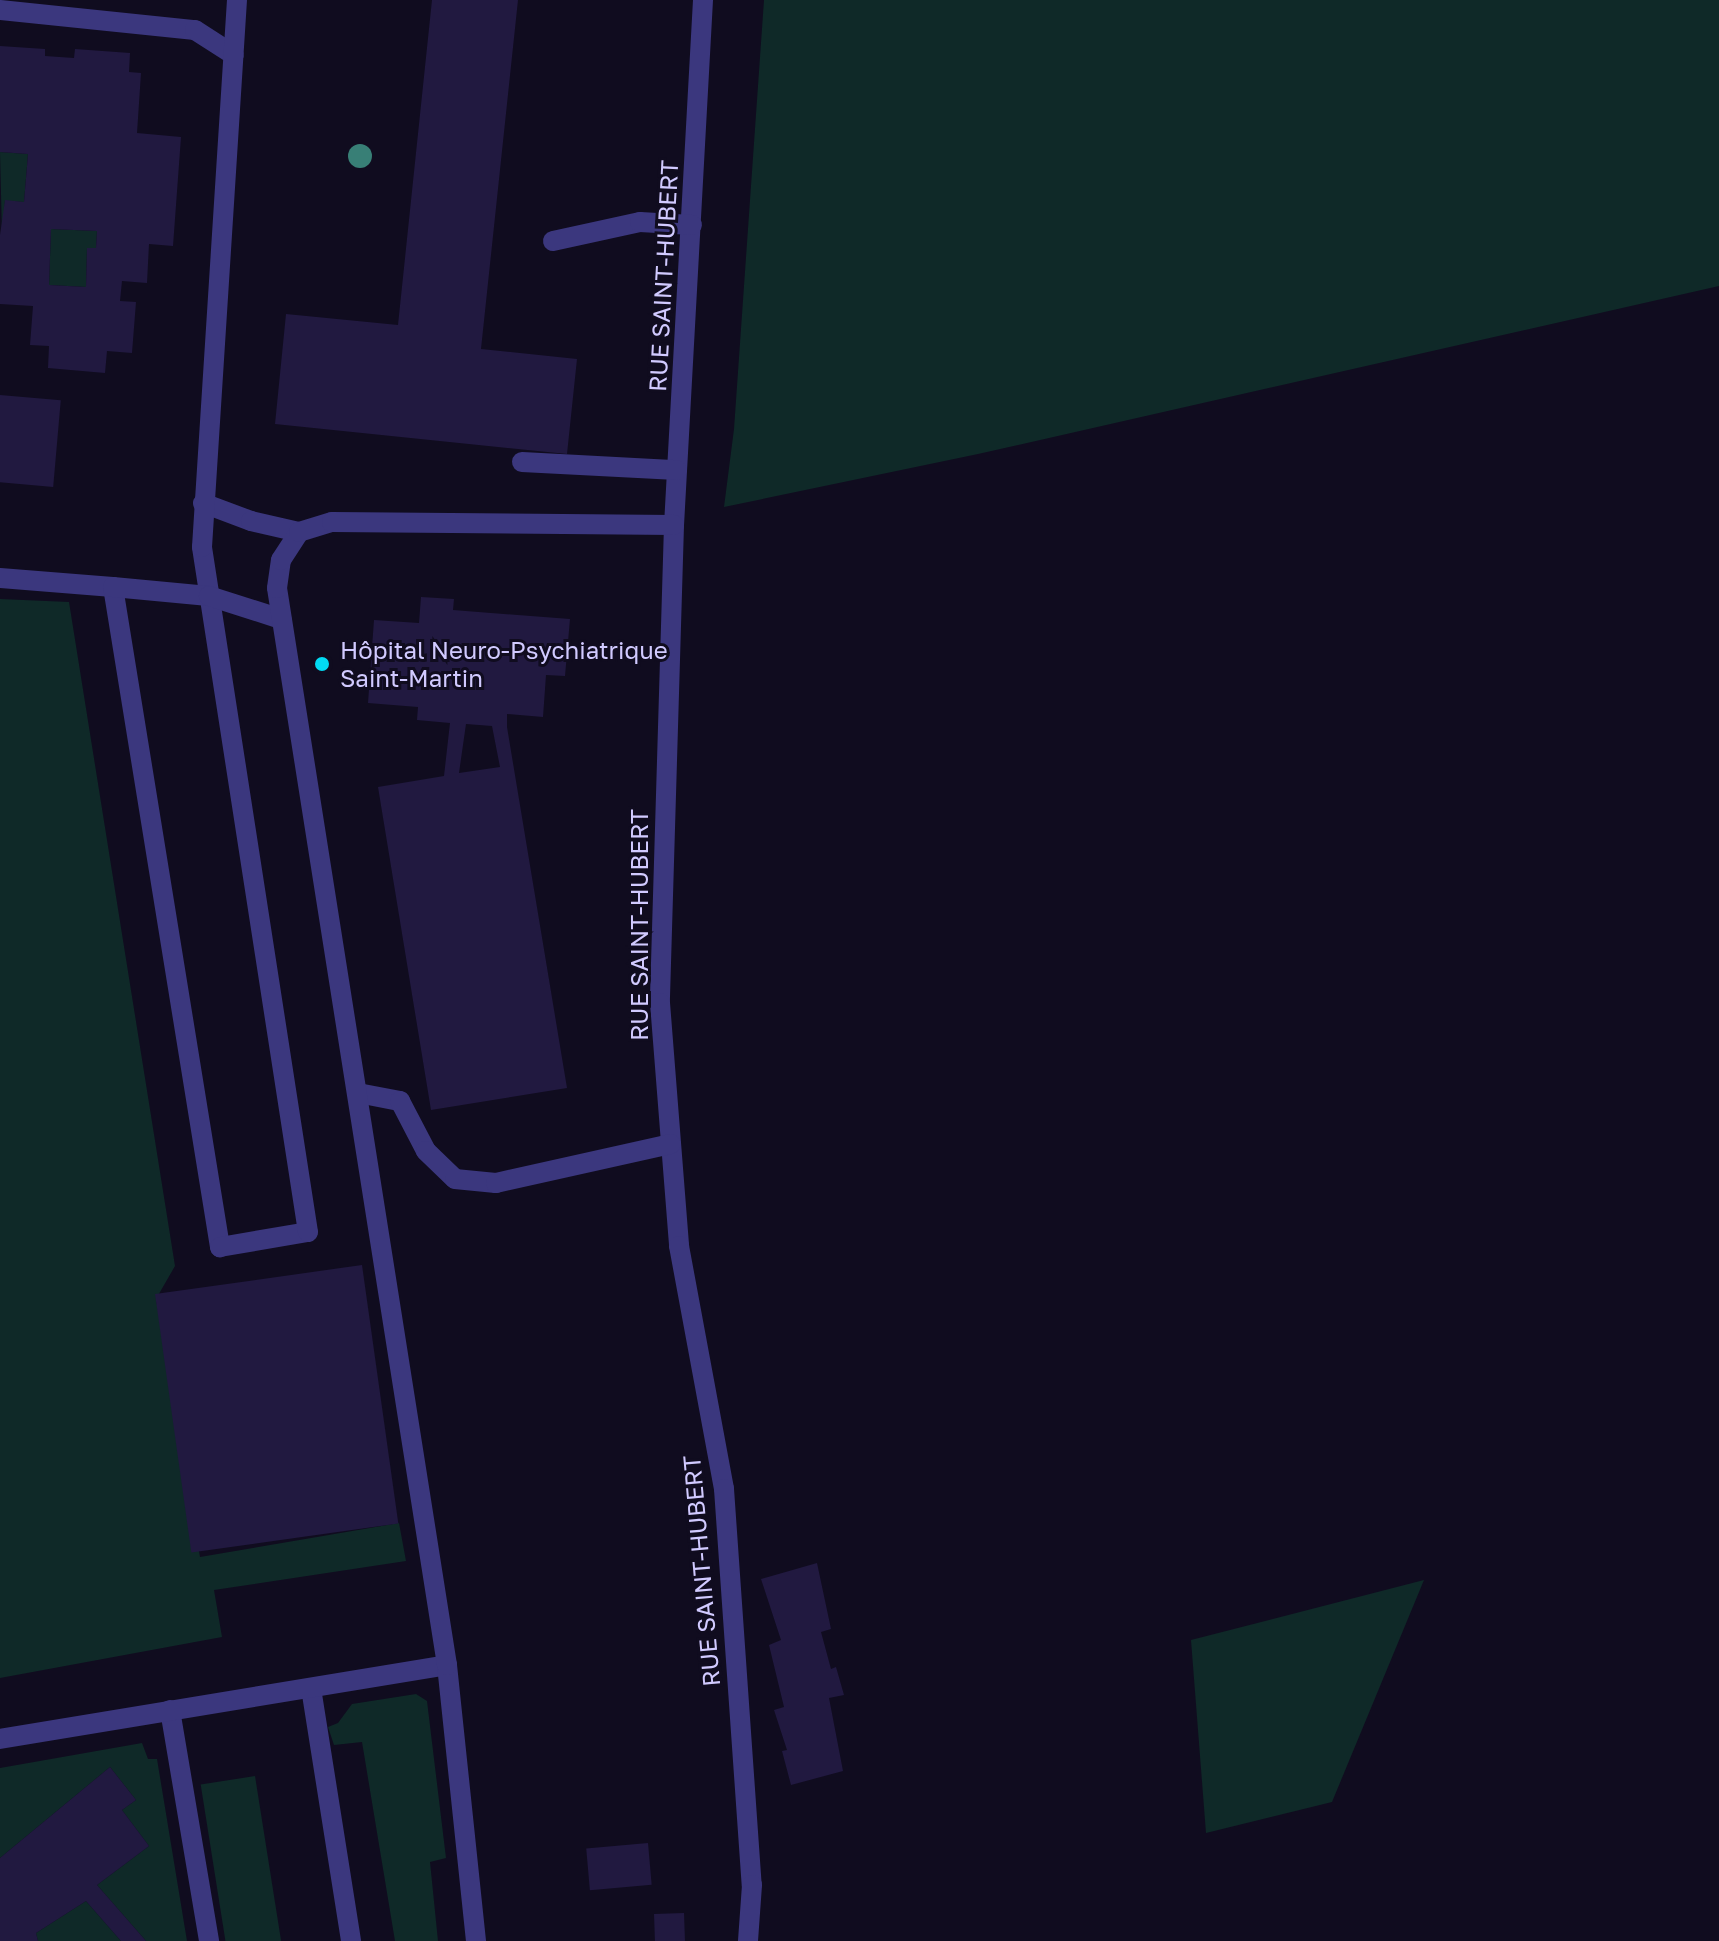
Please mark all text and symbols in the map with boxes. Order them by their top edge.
street label: RUE SAINT-HUBERT [643,159,683,393]
place label: Hôpital Neuro-Psychiatrique Saint-Martin [340,636,668,692]
marker: Hôpital Neuro-Psychiatrique Saint-Martin [311,653,333,675]
street label: RUE SAINT-HUBERT [625,809,653,1041]
street label: RUE SAINT-HUBERT [677,1454,725,1688]

